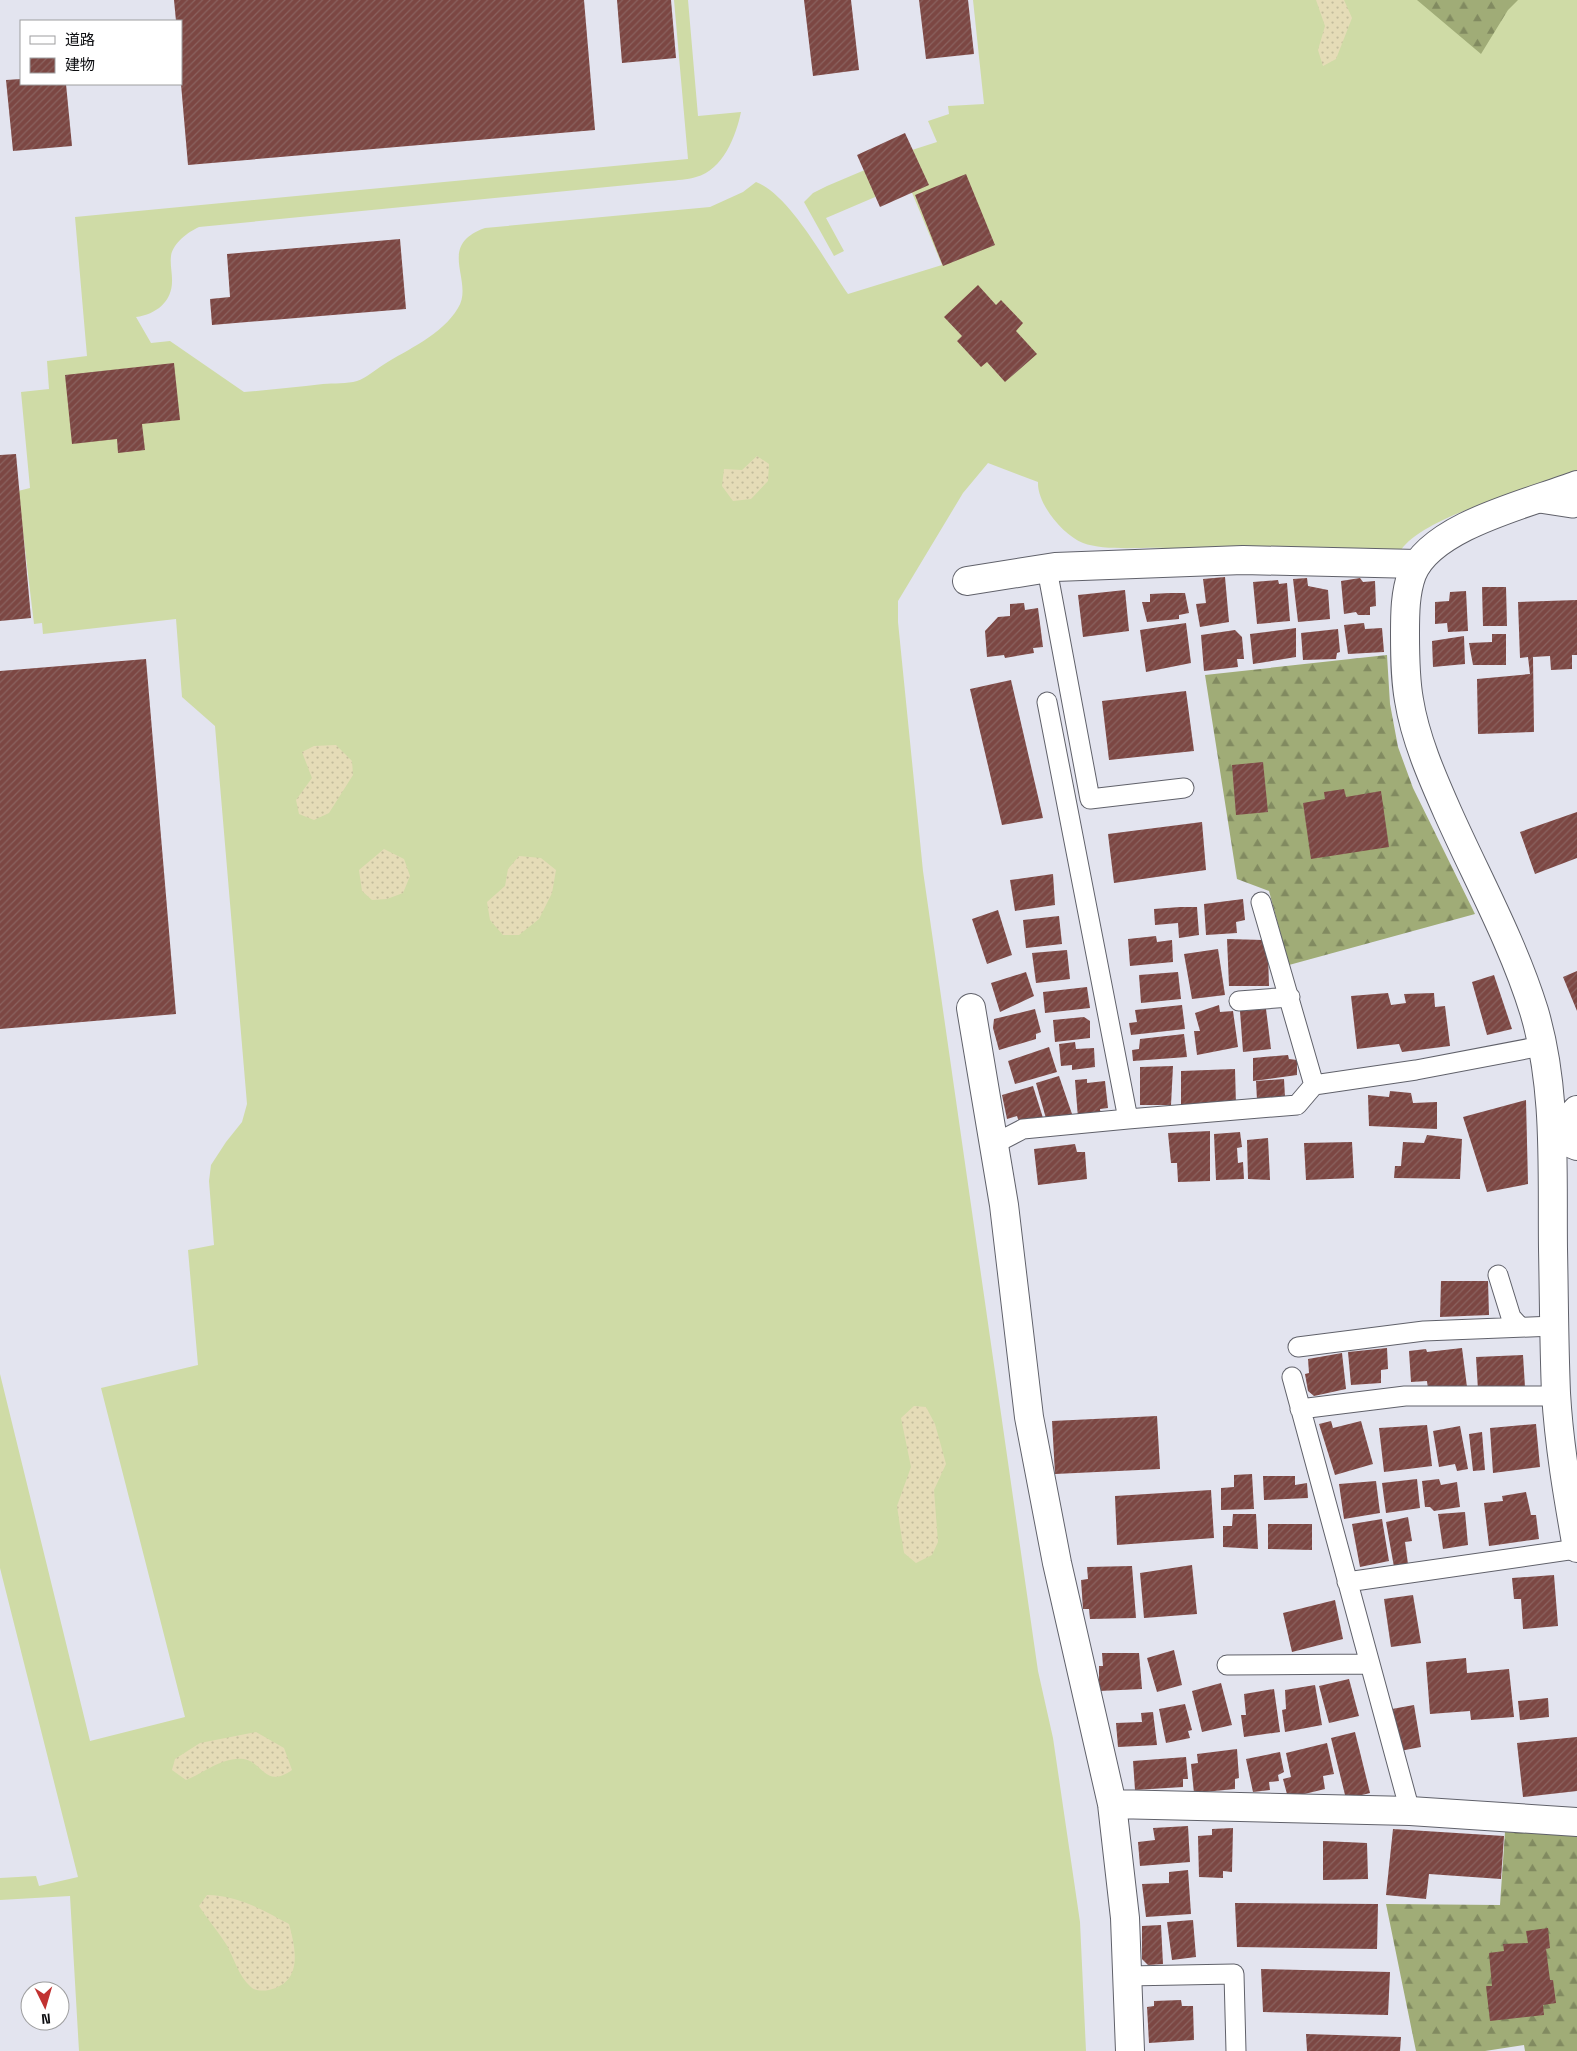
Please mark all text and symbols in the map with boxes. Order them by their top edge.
legend [20,20,182,85]
text: 道路 [65,30,95,49]
text: 建物 [65,55,95,74]
north arrow [20,1981,70,2031]
text: N [41,2010,52,2028]

